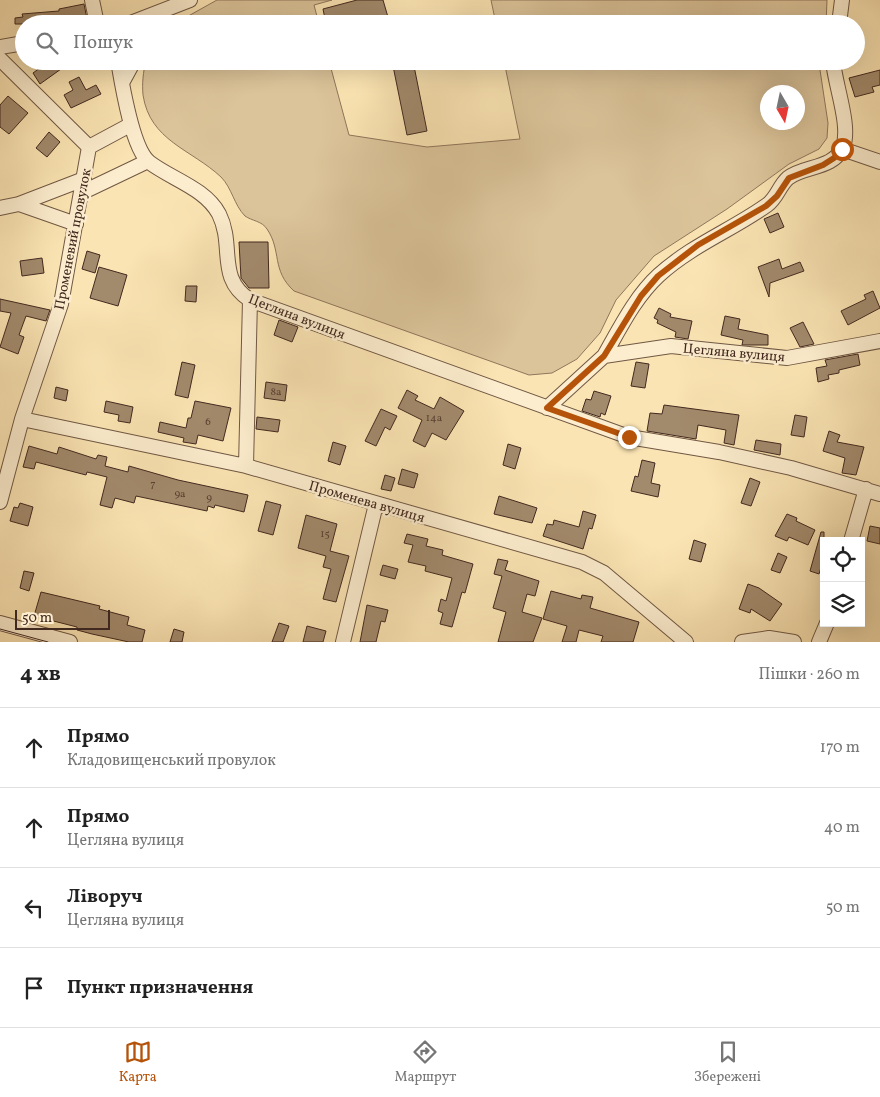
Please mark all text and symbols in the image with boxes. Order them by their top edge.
search box [15,15,865,70]
icon: search [33,29,61,57]
text: Пошук [73,30,133,56]
north arrow [760,85,805,130]
route start [831,138,854,161]
street label: Променевий провулок [50,166,97,312]
street label: Цегляна вулиця [245,290,348,345]
street label: Цегляна вулиця [682,340,786,367]
house number: 8а [270,385,282,400]
house number: 14а [426,411,443,426]
house number: 6 [205,415,211,430]
route end [618,426,641,449]
house number: 7 [150,477,156,492]
street label: Променева вулиця [306,477,427,528]
house number: 9а [174,487,186,502]
house number: 9 [206,491,212,506]
house number: 15 [320,527,330,542]
map controls [820,537,865,627]
button: locate [820,537,865,582]
button: layers [820,582,865,627]
scale bar [15,607,110,630]
text: 50 m [22,609,52,628]
text: 4 хв [20,660,61,689]
text: Пішки · 260 m [759,664,860,686]
text: Прямо [67,724,129,750]
icon: ahead [20,734,48,762]
text: 170 m [820,737,860,759]
text: Кладовищенський провулок [67,750,276,772]
text: Прямо [67,804,129,830]
icon: ahead [20,814,48,842]
text: 40 m [824,817,860,839]
text: Цегляна вулиця [67,830,184,852]
text: Ліворуч [67,884,142,910]
icon: left [20,894,48,922]
text: 50 m [826,897,860,919]
text: Цегляна вулиця [67,910,184,932]
icon: arrive [20,974,48,1002]
text: Пункт призначення [67,975,253,1001]
tab: Карта [119,1038,157,1087]
tab: Маршрут [395,1038,456,1087]
tab: Збережені [694,1038,761,1087]

